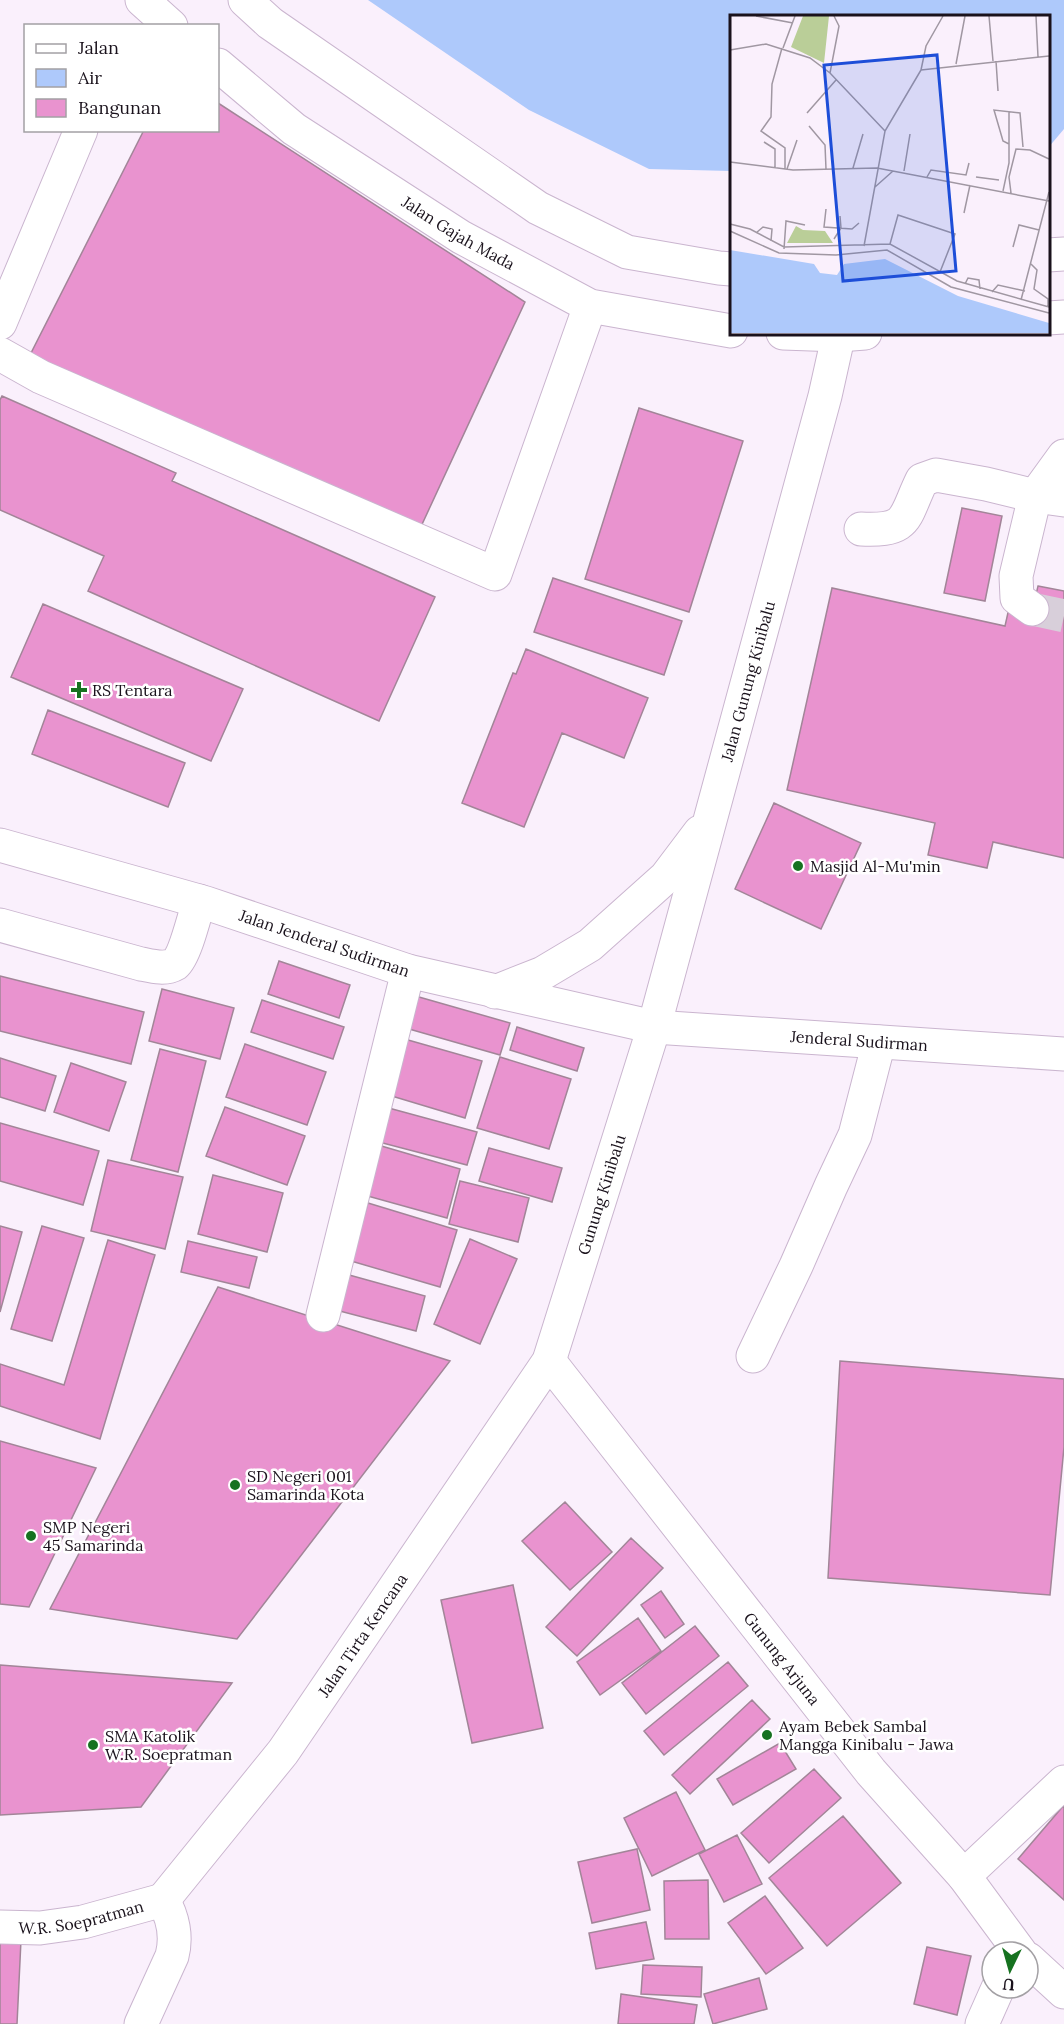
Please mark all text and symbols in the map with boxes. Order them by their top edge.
inset map [730,15,1049,334]
legend [24,24,219,132]
text: Jalan [77,36,119,59]
text: Air [77,66,102,89]
text: Bangunan [78,96,161,119]
street label: Jalan Gajah Mada [397,191,518,274]
street label: Jalan Gunung Kinibalu [716,598,779,765]
place label: RS Tentara [92,680,173,700]
marker: RS Tentara [70,681,88,699]
place label: Masjid Al-Mu'min [810,856,941,876]
marker: Masjid Al-Mu'min [791,859,805,873]
street label: Jalan Jenderal Sudirman [236,905,413,981]
street label: Jenderal Sudirman [789,1026,929,1055]
street label: Gunung Kinibalu [573,1131,630,1257]
place label: SD Negeri 001 Samarinda Kota [247,1466,365,1504]
marker: SD Negeri 001 Samarinda Kota [228,1478,242,1492]
place label: SMP Negeri 45 Samarinda [43,1517,143,1555]
marker: SMP Negeri 45 Samarinda [24,1529,38,1543]
street label: Jalan Tirta Kencana [313,1570,412,1701]
street label: Gunung Arjuna [740,1608,825,1709]
place label: Ayam Bebek Sambal Mangga Kinibalu - Jawa [778,1716,954,1754]
place label: SMA Katolik W.R. Soepratman [105,1726,232,1764]
marker: Ayam Bebek Sambal Mangga Kinibalu - Jawa [760,1728,774,1742]
marker: SMA Katolik W.R. Soepratman [86,1738,100,1752]
street label: W.R. Soepratman [18,1896,146,1938]
north arrow [980,1940,1040,2000]
text: U [1002,1974,1016,1995]

